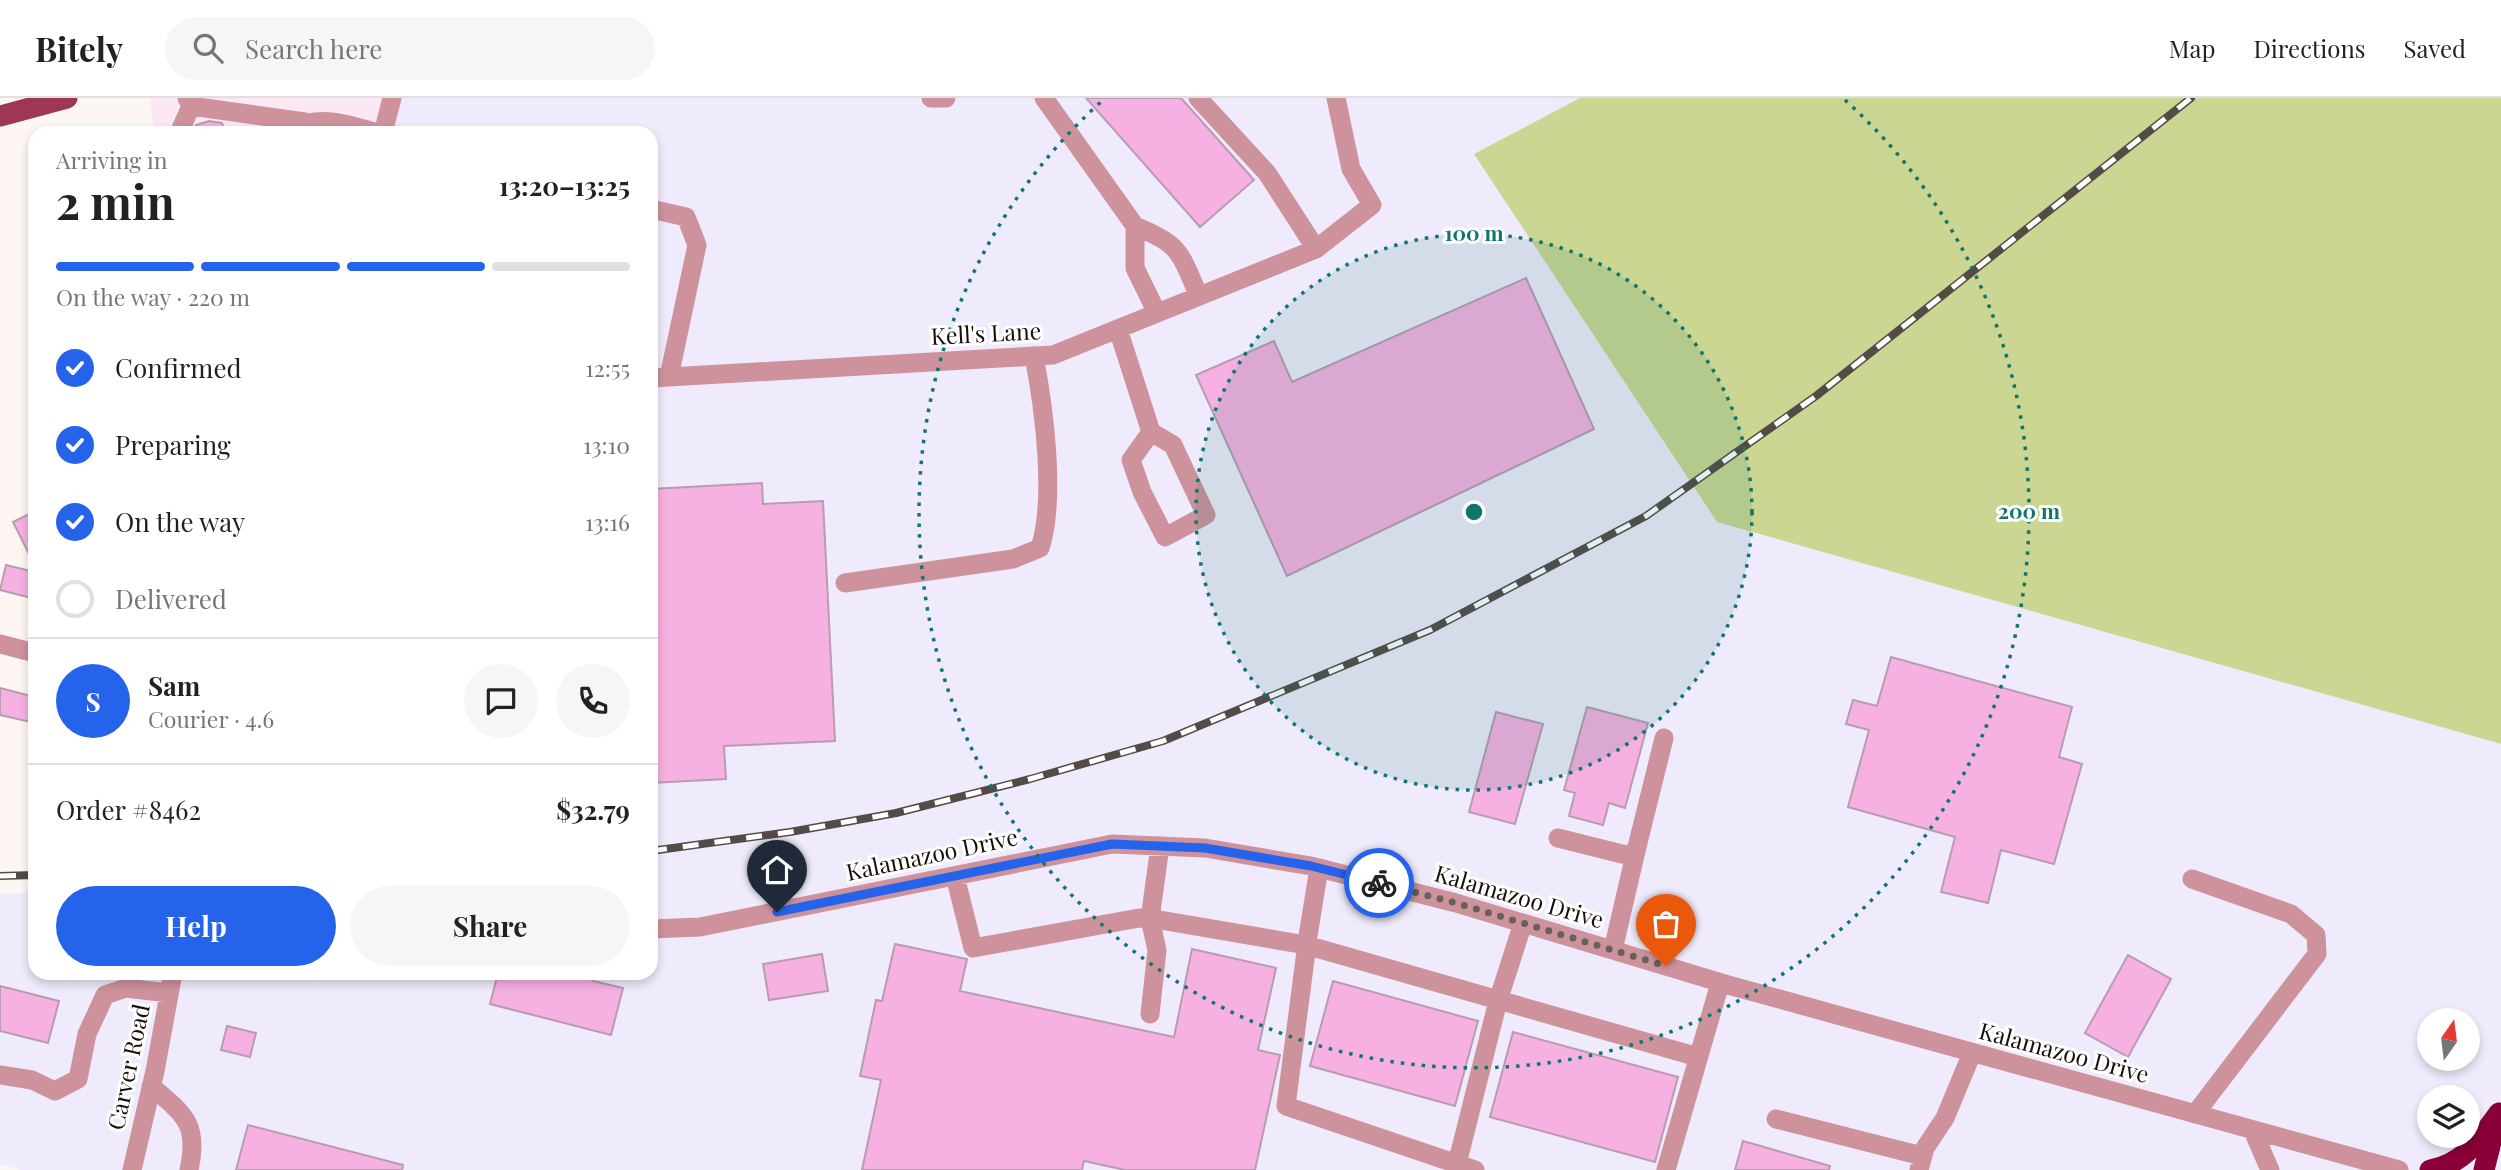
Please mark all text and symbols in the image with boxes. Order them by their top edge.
search box [165,17,655,80]
text: Bitely [35,26,123,70]
icon: search [189,29,227,67]
text: Search here [245,31,383,66]
text: Map [2169,32,2215,64]
text: Directions [2253,32,2366,64]
text: Saved [2404,32,2466,64]
text: Arriving in [56,144,168,175]
text: 13:20–13:25 [499,168,630,203]
text: 2 min [56,170,175,232]
text: 100 m [1444,218,1504,246]
text: On the way · 220 m [56,281,250,312]
street label: Kell's Lane [930,314,1042,351]
icon: check [56,349,94,387]
text: Confirmed [115,350,242,385]
text: 12:55 [585,352,630,383]
icon: check [56,426,94,464]
text: Preparing [115,427,231,462]
text: 13:10 [583,429,630,460]
text: 200 m [1998,496,2060,524]
centre of rings [1462,500,1486,524]
icon: check [56,503,94,541]
text: On the way [115,504,245,539]
text: 13:16 [585,506,630,537]
text: Delivered [115,581,227,616]
button: chat [464,664,538,738]
button: phone [556,664,630,738]
text: Sam [148,668,200,703]
text: S [85,684,101,719]
text: Courier · 4.6 [148,703,274,734]
text: Order #8462 [56,792,201,827]
text: $32.79 [556,792,630,827]
street label: Kalamazoo Drive [843,820,1020,887]
pin [747,840,807,912]
courier [1344,848,1414,918]
icon: home [758,851,796,889]
street label: Kalamazoo Drive [1431,857,1608,935]
icon: bike [1360,864,1398,902]
button: Help [56,886,336,966]
button: Share [350,886,630,966]
pin [1636,894,1696,966]
icon: bag [1647,905,1685,943]
street label: Carver Road [99,1001,156,1133]
north arrow [2417,1008,2480,1071]
map controls [2417,1008,2480,1148]
street label: Kalamazoo Drive [1976,1014,2153,1089]
button: layers [2417,1085,2480,1148]

